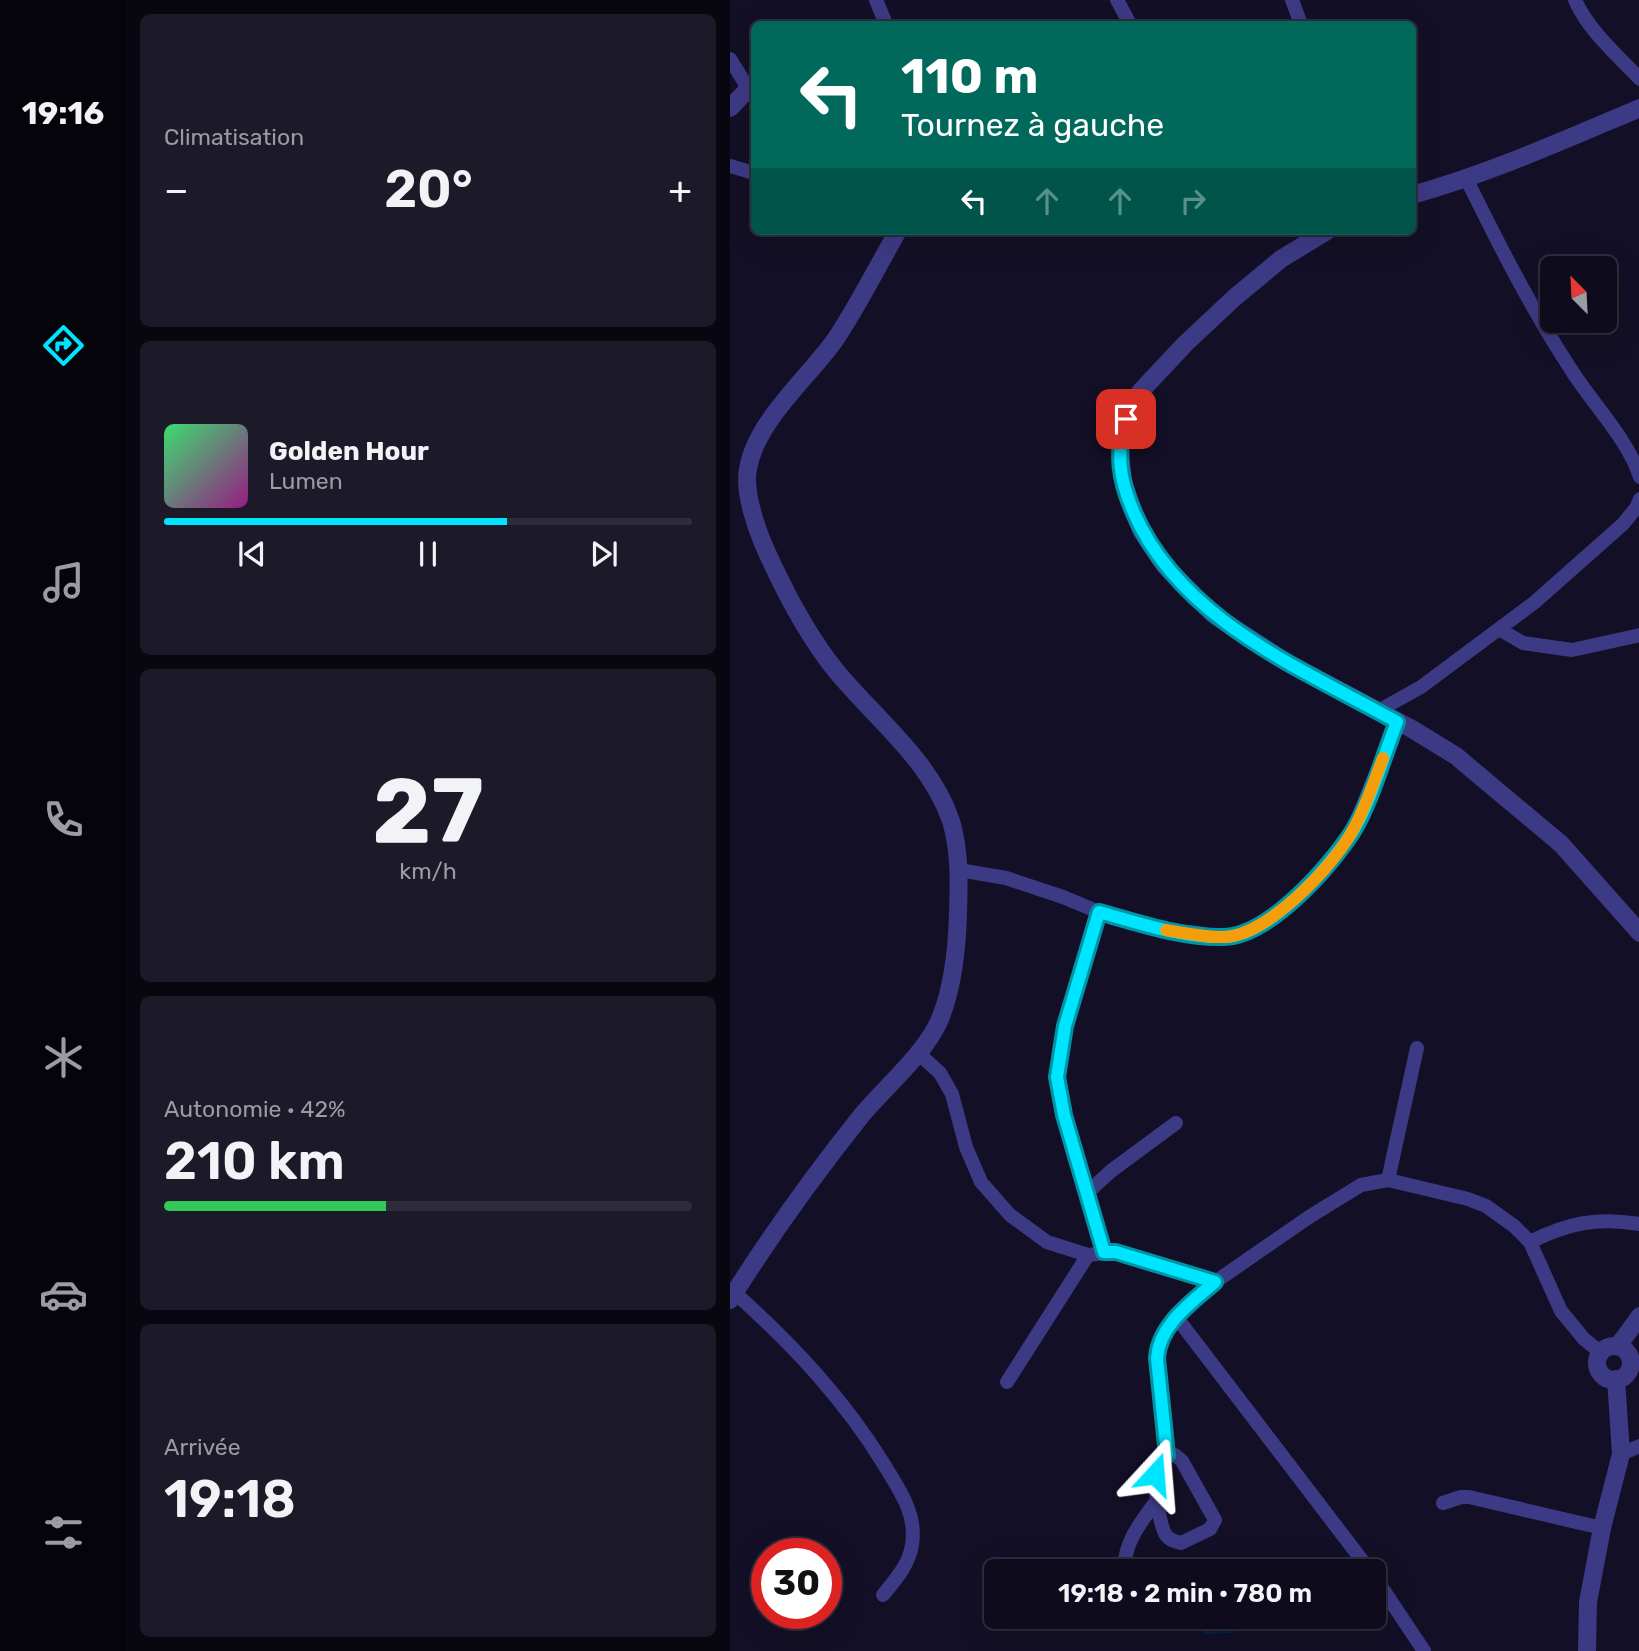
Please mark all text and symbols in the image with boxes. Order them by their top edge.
text: 110 m [901,47,1038,105]
icon: left [786,49,877,140]
text: 19:16 [22,94,104,132]
text: Tournez à gauche [901,106,1164,144]
text: Climatisation [164,123,304,151]
text: 20° [384,158,473,220]
text: − [164,167,189,213]
text: + [668,167,692,213]
icon: left [955,182,993,220]
icon: ahead [1028,182,1066,220]
icon: ahead [1101,182,1139,220]
icon: right [1174,182,1212,220]
north arrow [1540,256,1617,332]
map controls [1540,256,1617,333]
icon: directions [39,321,88,370]
pin [1096,389,1156,449]
icon: arrive [1107,400,1145,438]
text: Golden Hour [269,436,429,467]
text: Lumen [269,467,343,495]
icon: previous [233,535,271,573]
icon: pause [409,535,447,573]
icon: next [585,535,623,573]
icon: music [39,558,88,607]
text: 27 [372,757,484,865]
icon: phone [39,795,88,844]
text: km/h [399,857,457,885]
icon: climate [39,1033,88,1082]
text: Autonomie · 42% [164,1095,345,1123]
text: 210 km [164,1130,345,1192]
icon: car [39,1270,88,1319]
text: Arrivée [164,1433,241,1461]
position arrow [1118,1437,1192,1511]
text: 19:18 [164,1468,296,1530]
icon: filters [39,1508,88,1557]
speed limit sign: 30 [751,1538,842,1629]
text: 19:18 · 2 min · 780 m [1058,1578,1312,1609]

